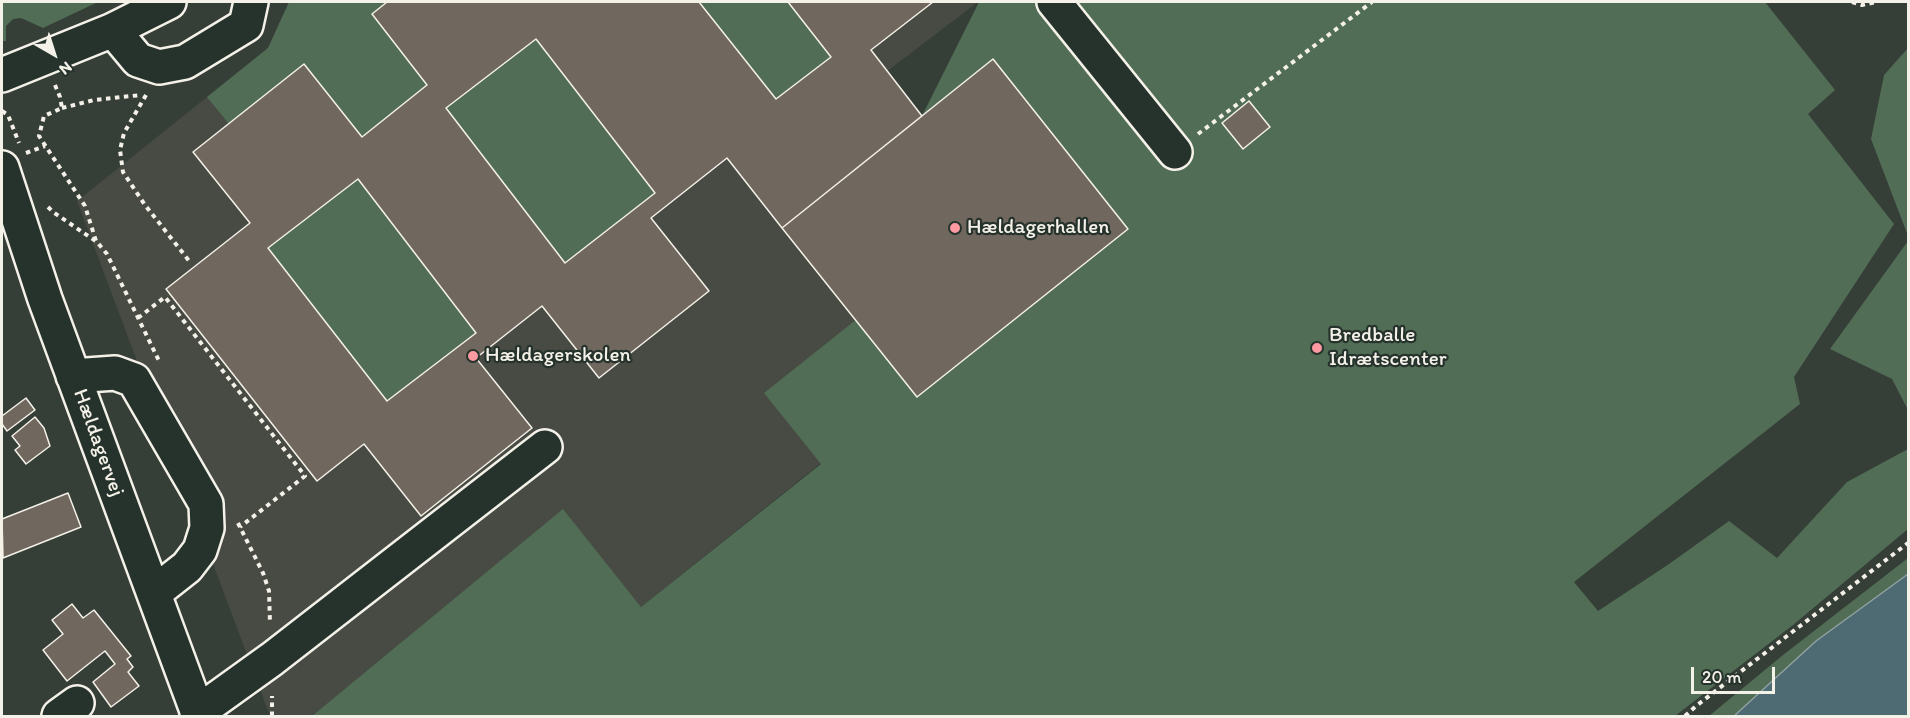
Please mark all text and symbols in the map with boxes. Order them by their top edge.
north arrow [24,24,84,84]
text: N [55,58,76,79]
place label: Hældagerhallen [967,215,1109,241]
marker: Hældagerhallen [948,221,962,235]
place label: Bredballe Idrætscenter [1329,323,1447,373]
marker: Bredballe Idrætscenter [1310,341,1324,355]
place label: Hældagerskolen [485,343,631,369]
marker: Hældagerskolen [466,349,480,363]
street label: Hældagervej [67,386,129,500]
scale bar [1694,655,1778,693]
text: 20 m [1702,666,1742,688]

